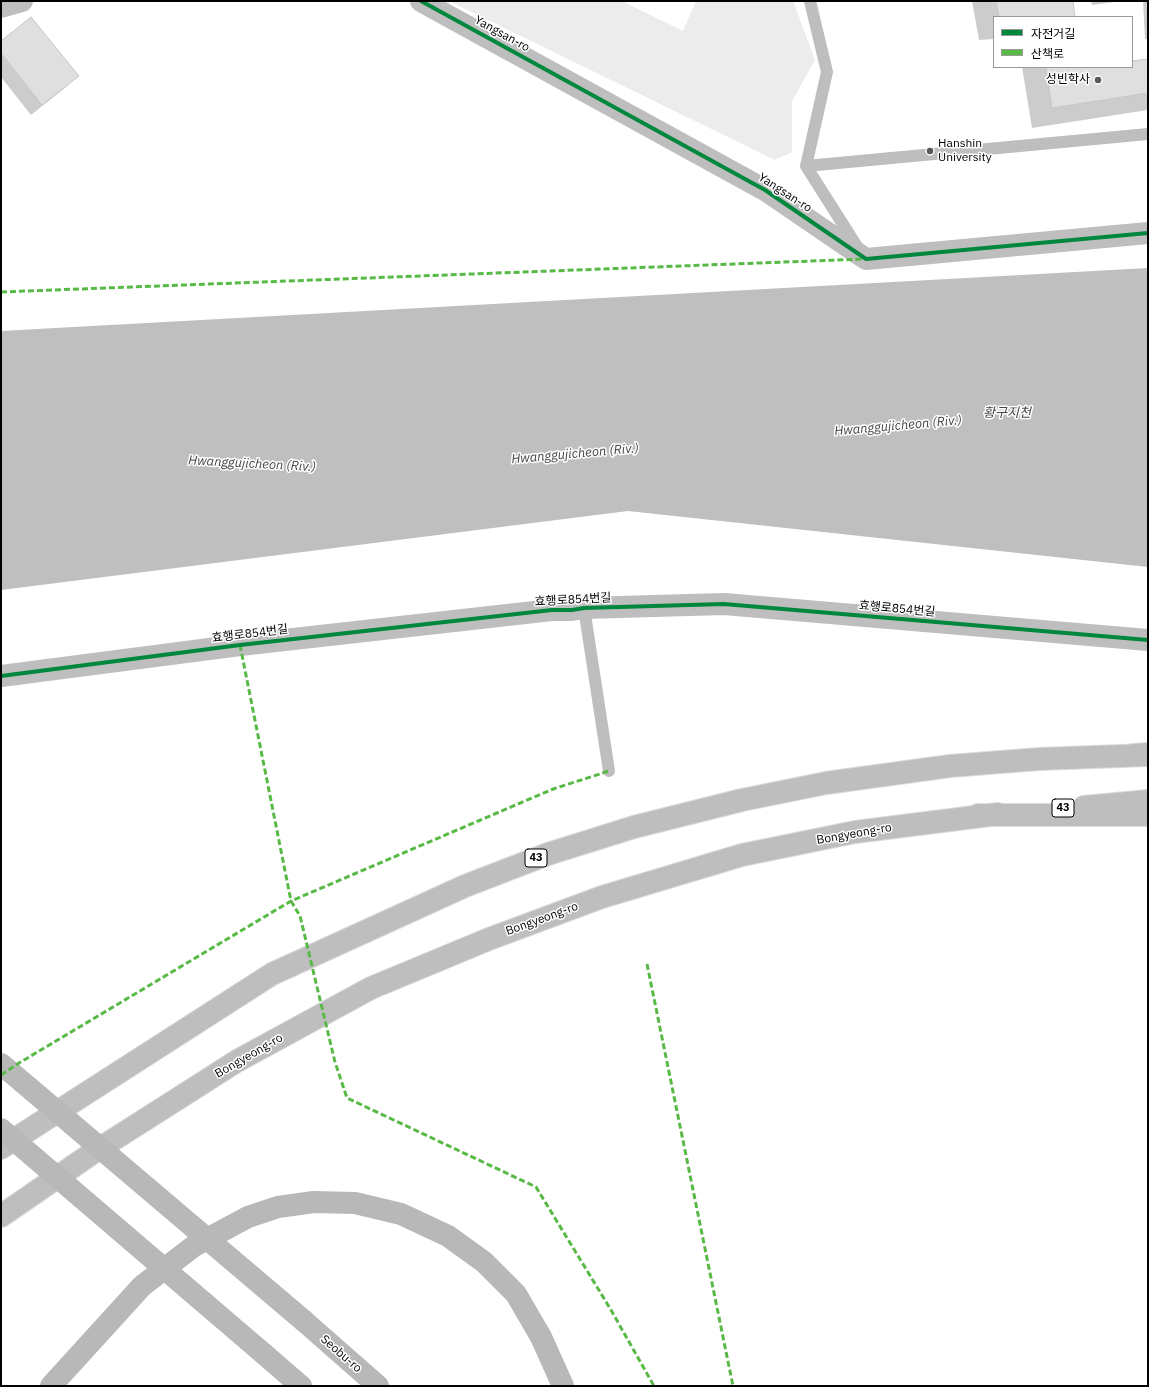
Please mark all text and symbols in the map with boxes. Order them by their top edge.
street label: Yangsan-ro [472,13,532,55]
legend [993,16,1133,68]
text: 자전거길 [1031,26,1075,41]
text: 산책로 [1031,46,1064,61]
place label: 성빈학사 [1046,73,1090,87]
marker: 성빈학사 [1093,75,1103,85]
place label: Hanshin University [938,137,992,165]
marker: Hanshin University [925,146,935,156]
street label: Yangsan-ro [756,170,814,216]
water label: 황구지천 [983,405,1031,421]
water label: Hwanggujicheon (Riv.) [834,413,962,439]
water label: Hwanggujicheon (Riv.) [511,441,639,467]
water label: Hwanggujicheon (Riv.) [188,453,316,475]
street label: 효행로854번길 [534,591,612,609]
street label: 효행로854번길 [858,598,936,620]
street label: 효행로854번길 [211,622,289,646]
road number: 43 [1052,799,1074,817]
street label: Bongyeong-ro [815,820,893,848]
road number: 43 [525,849,547,867]
street label: Bongyeong-ro [504,899,580,939]
street label: Bongyeong-ro [212,1031,286,1081]
street label: Seobu-ro [317,1332,365,1376]

